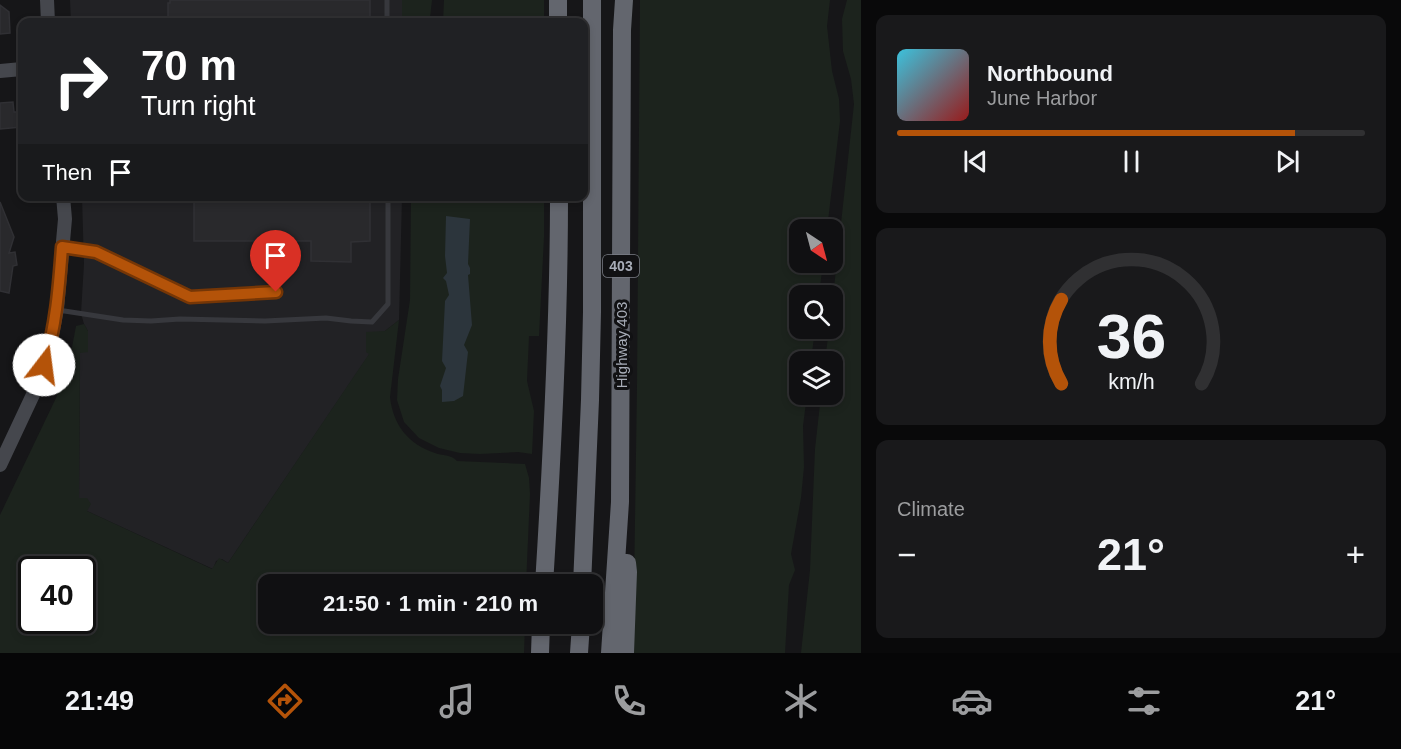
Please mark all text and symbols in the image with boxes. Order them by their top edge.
icon: right [42,42,120,120]
text: 70 m [141,42,237,89]
text: Northbound [987,61,1113,86]
text: June Harbor [987,87,1097,109]
text: Turn right [141,91,256,121]
icon: previous [959,145,992,178]
icon: pause [1115,145,1148,178]
icon: next [1271,145,1304,178]
icon: arrive [104,156,137,189]
text: Then [42,160,92,185]
north arrow [789,219,843,273]
map controls [789,219,843,405]
pin [250,230,301,292]
icon: arrive [259,239,292,272]
road number: 403 [603,255,639,277]
button: search [789,285,843,339]
street label: Highway 403 [613,302,630,388]
text: 36 [1096,302,1166,371]
position arrow [12,333,76,397]
button: layers [789,351,843,405]
text: km/h [1108,370,1154,394]
text: Climate [897,498,965,520]
text: 21° [1097,529,1165,580]
text: − [897,536,916,573]
text: + [1346,536,1365,573]
speed limit sign: 40 [18,556,96,634]
text: 21:50 · 1 min · 210 m [323,591,538,616]
icon: directions [264,680,306,722]
icon: music [436,680,478,722]
icon: phone [608,680,650,722]
icon: climate [780,680,822,722]
icon: car [951,680,993,722]
icon: filters [1123,680,1165,722]
text: 21:49 [65,686,134,716]
text: 21° [1295,686,1336,716]

